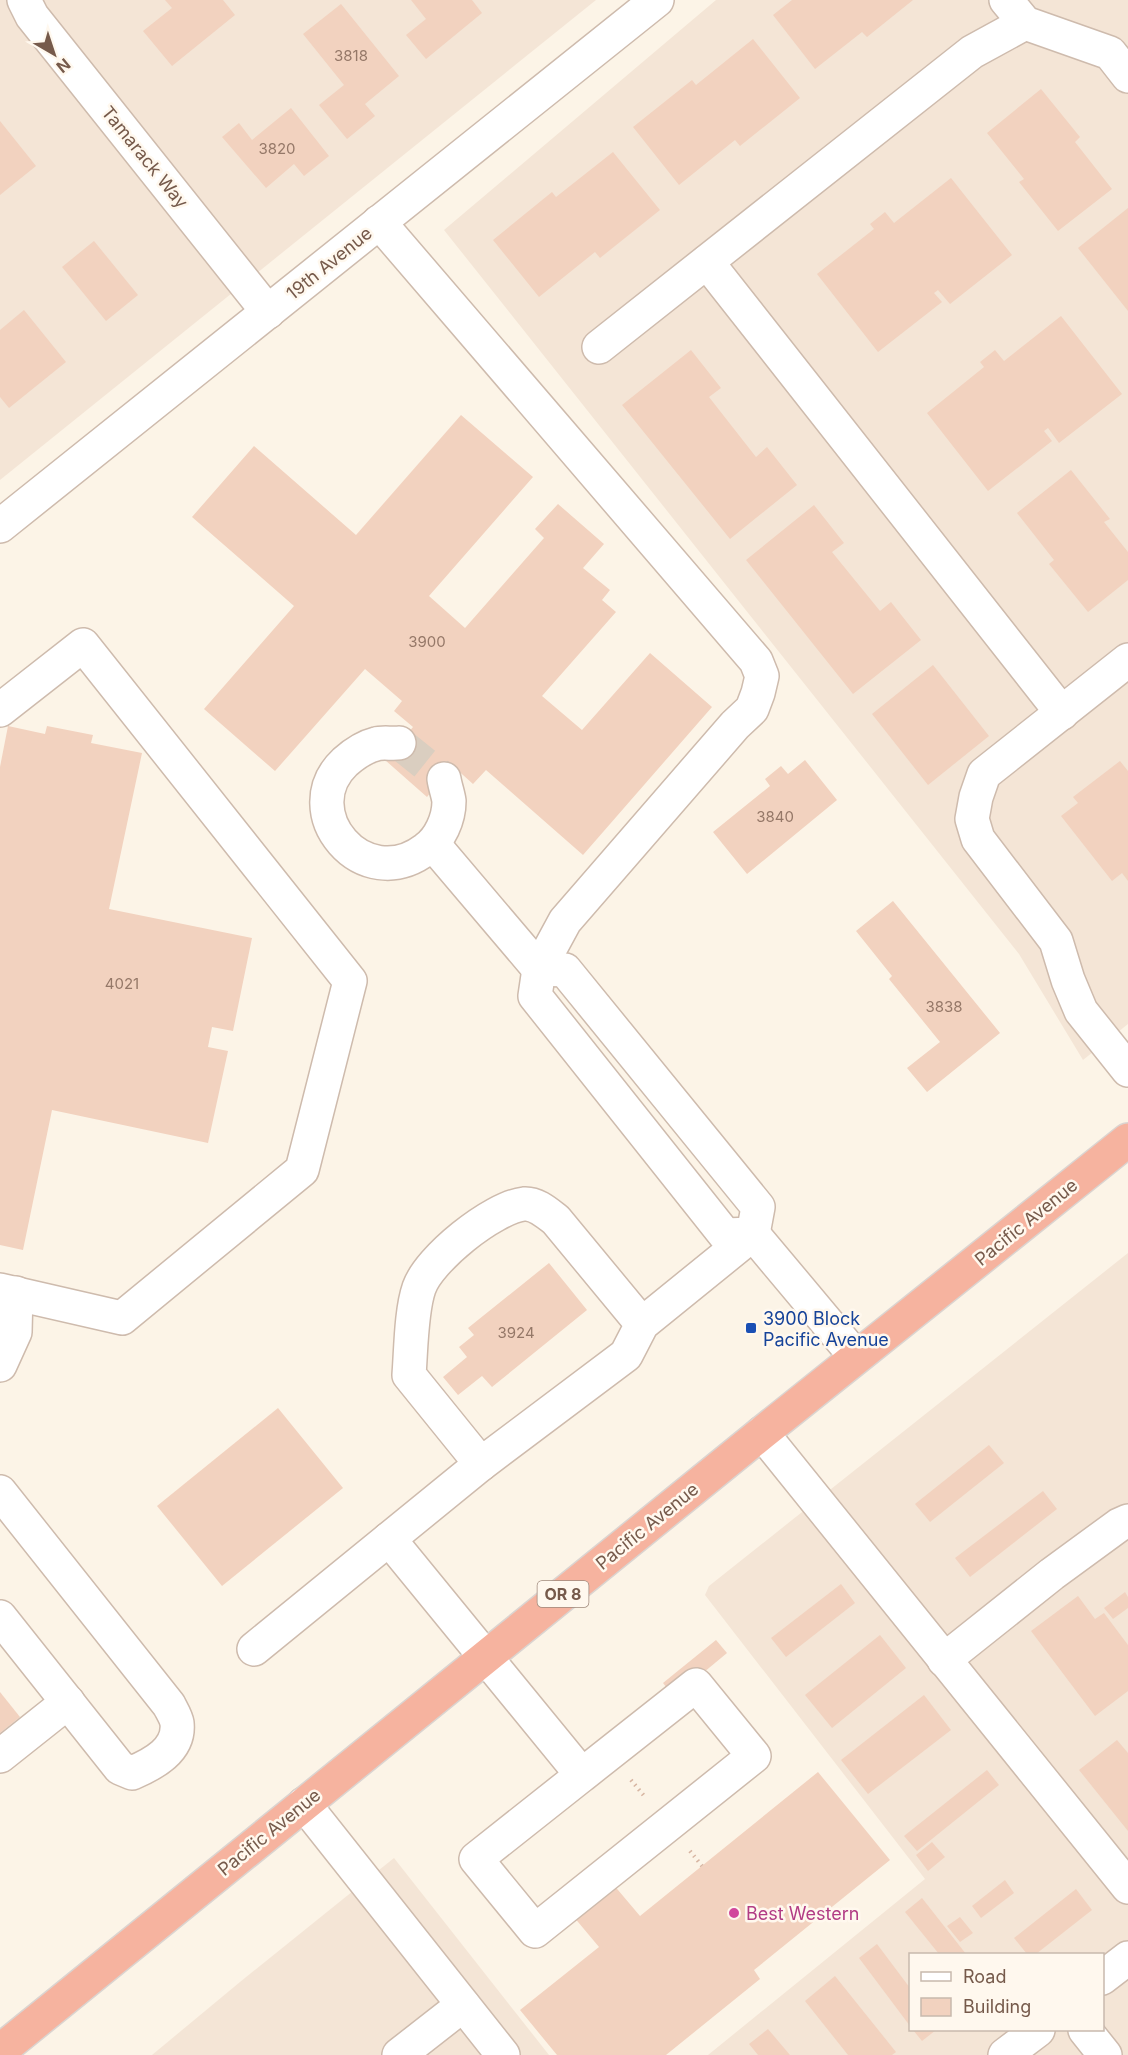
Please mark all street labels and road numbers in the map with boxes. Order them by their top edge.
street label: Tamarack Way [97,102,193,212]
street label: 19th Avenue [282,222,376,304]
street label: Pacific Avenue [970,1174,1082,1270]
street label: Pacific Avenue [591,1478,703,1574]
road number: OR 8 [538,1581,588,1607]
street label: Pacific Avenue [213,1784,325,1880]

